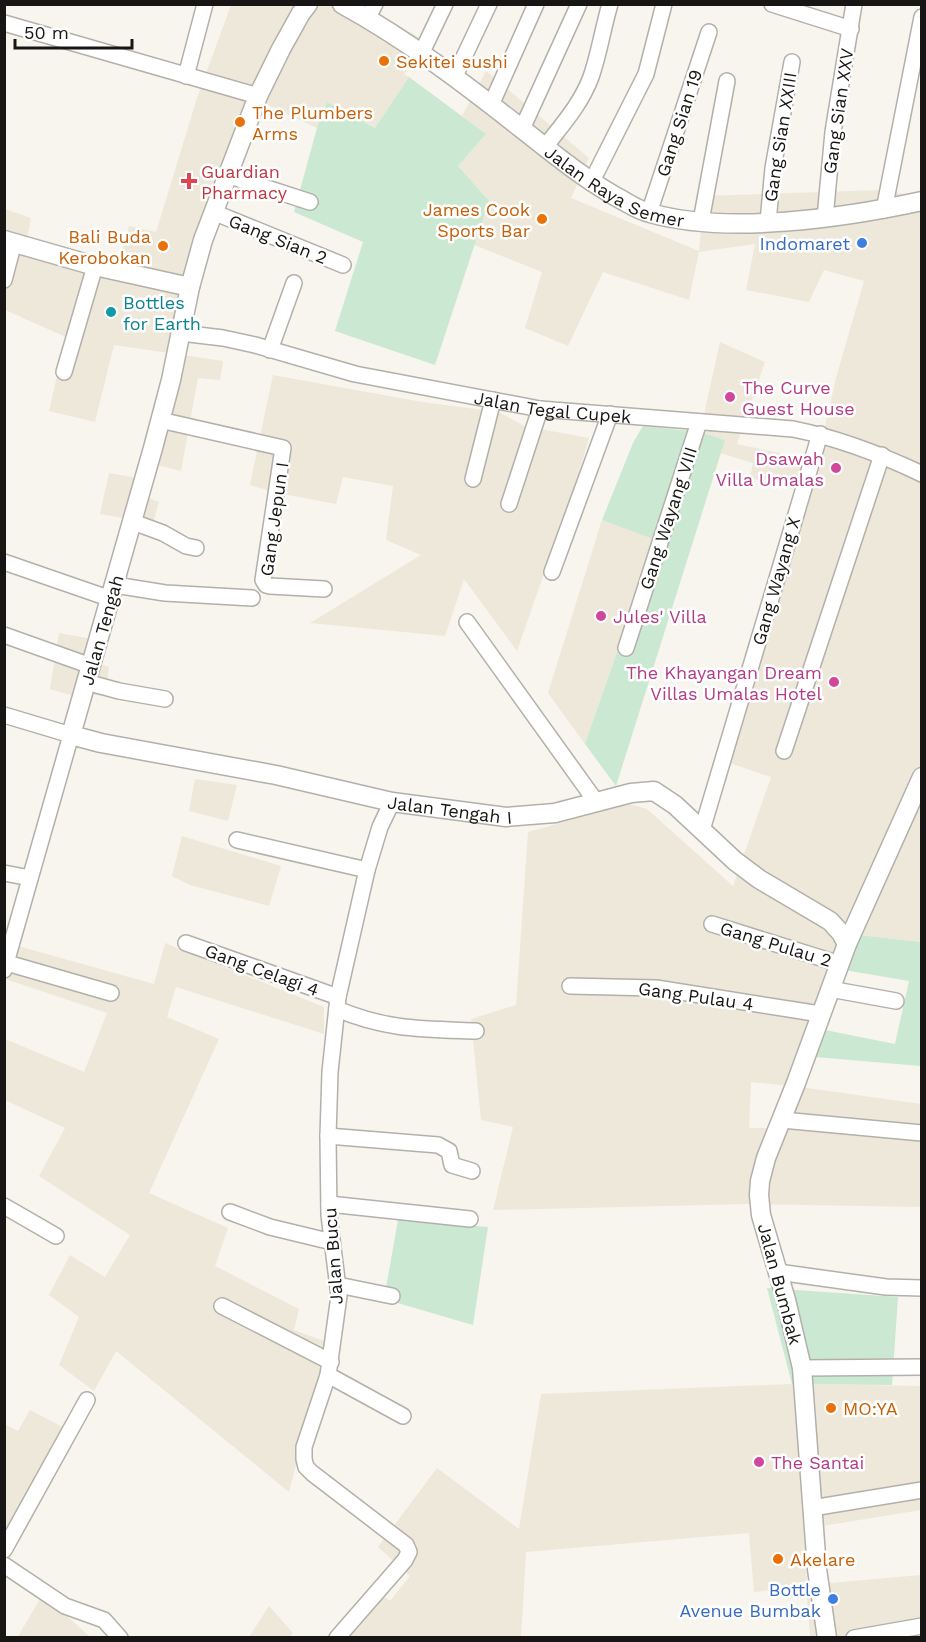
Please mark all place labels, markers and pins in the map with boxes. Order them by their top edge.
place label: Sekitei sushi [396,51,508,72]
marker: Sekitei sushi [377,54,391,68]
place label: The Plumbers Arms [252,102,373,144]
marker: The Plumbers Arms [233,115,247,129]
place label: Guardian Pharmacy [201,161,288,203]
marker: Guardian Pharmacy [182,174,196,188]
place label: James Cook Sports Bar [423,199,530,241]
marker: James Cook Sports Bar [535,212,549,226]
place label: Bali Buda Kerobokan [58,226,151,268]
place label: Indomaret [759,233,850,254]
marker: Indomaret [855,236,869,250]
marker: Bali Buda Kerobokan [156,239,170,253]
place label: Bottles for Earth [123,292,201,334]
marker: Bottles for Earth [104,305,118,319]
place label: The Curve Guest House [742,377,855,419]
marker: The Curve Guest House [723,390,737,404]
place label: Dsawah Villa Umalas [715,448,824,490]
marker: Dsawah Villa Umalas [829,461,843,475]
place label: Jules' Villa [613,606,707,627]
marker: Jules' Villa [594,609,608,623]
place label: The Khayangan Dream Villas Umalas Hotel [626,662,822,704]
marker: The Khayangan Dream Villas Umalas Hotel [827,675,841,689]
place label: MO:YA [843,1398,898,1419]
marker: MO:YA [824,1401,838,1415]
place label: The Santai [771,1452,864,1473]
marker: The Santai [752,1455,766,1469]
place label: Akelare [790,1549,855,1570]
marker: Akelare [771,1552,785,1566]
place label: Bottle Avenue Bumbak [680,1579,821,1621]
marker: Bottle Avenue Bumbak [826,1592,840,1606]

